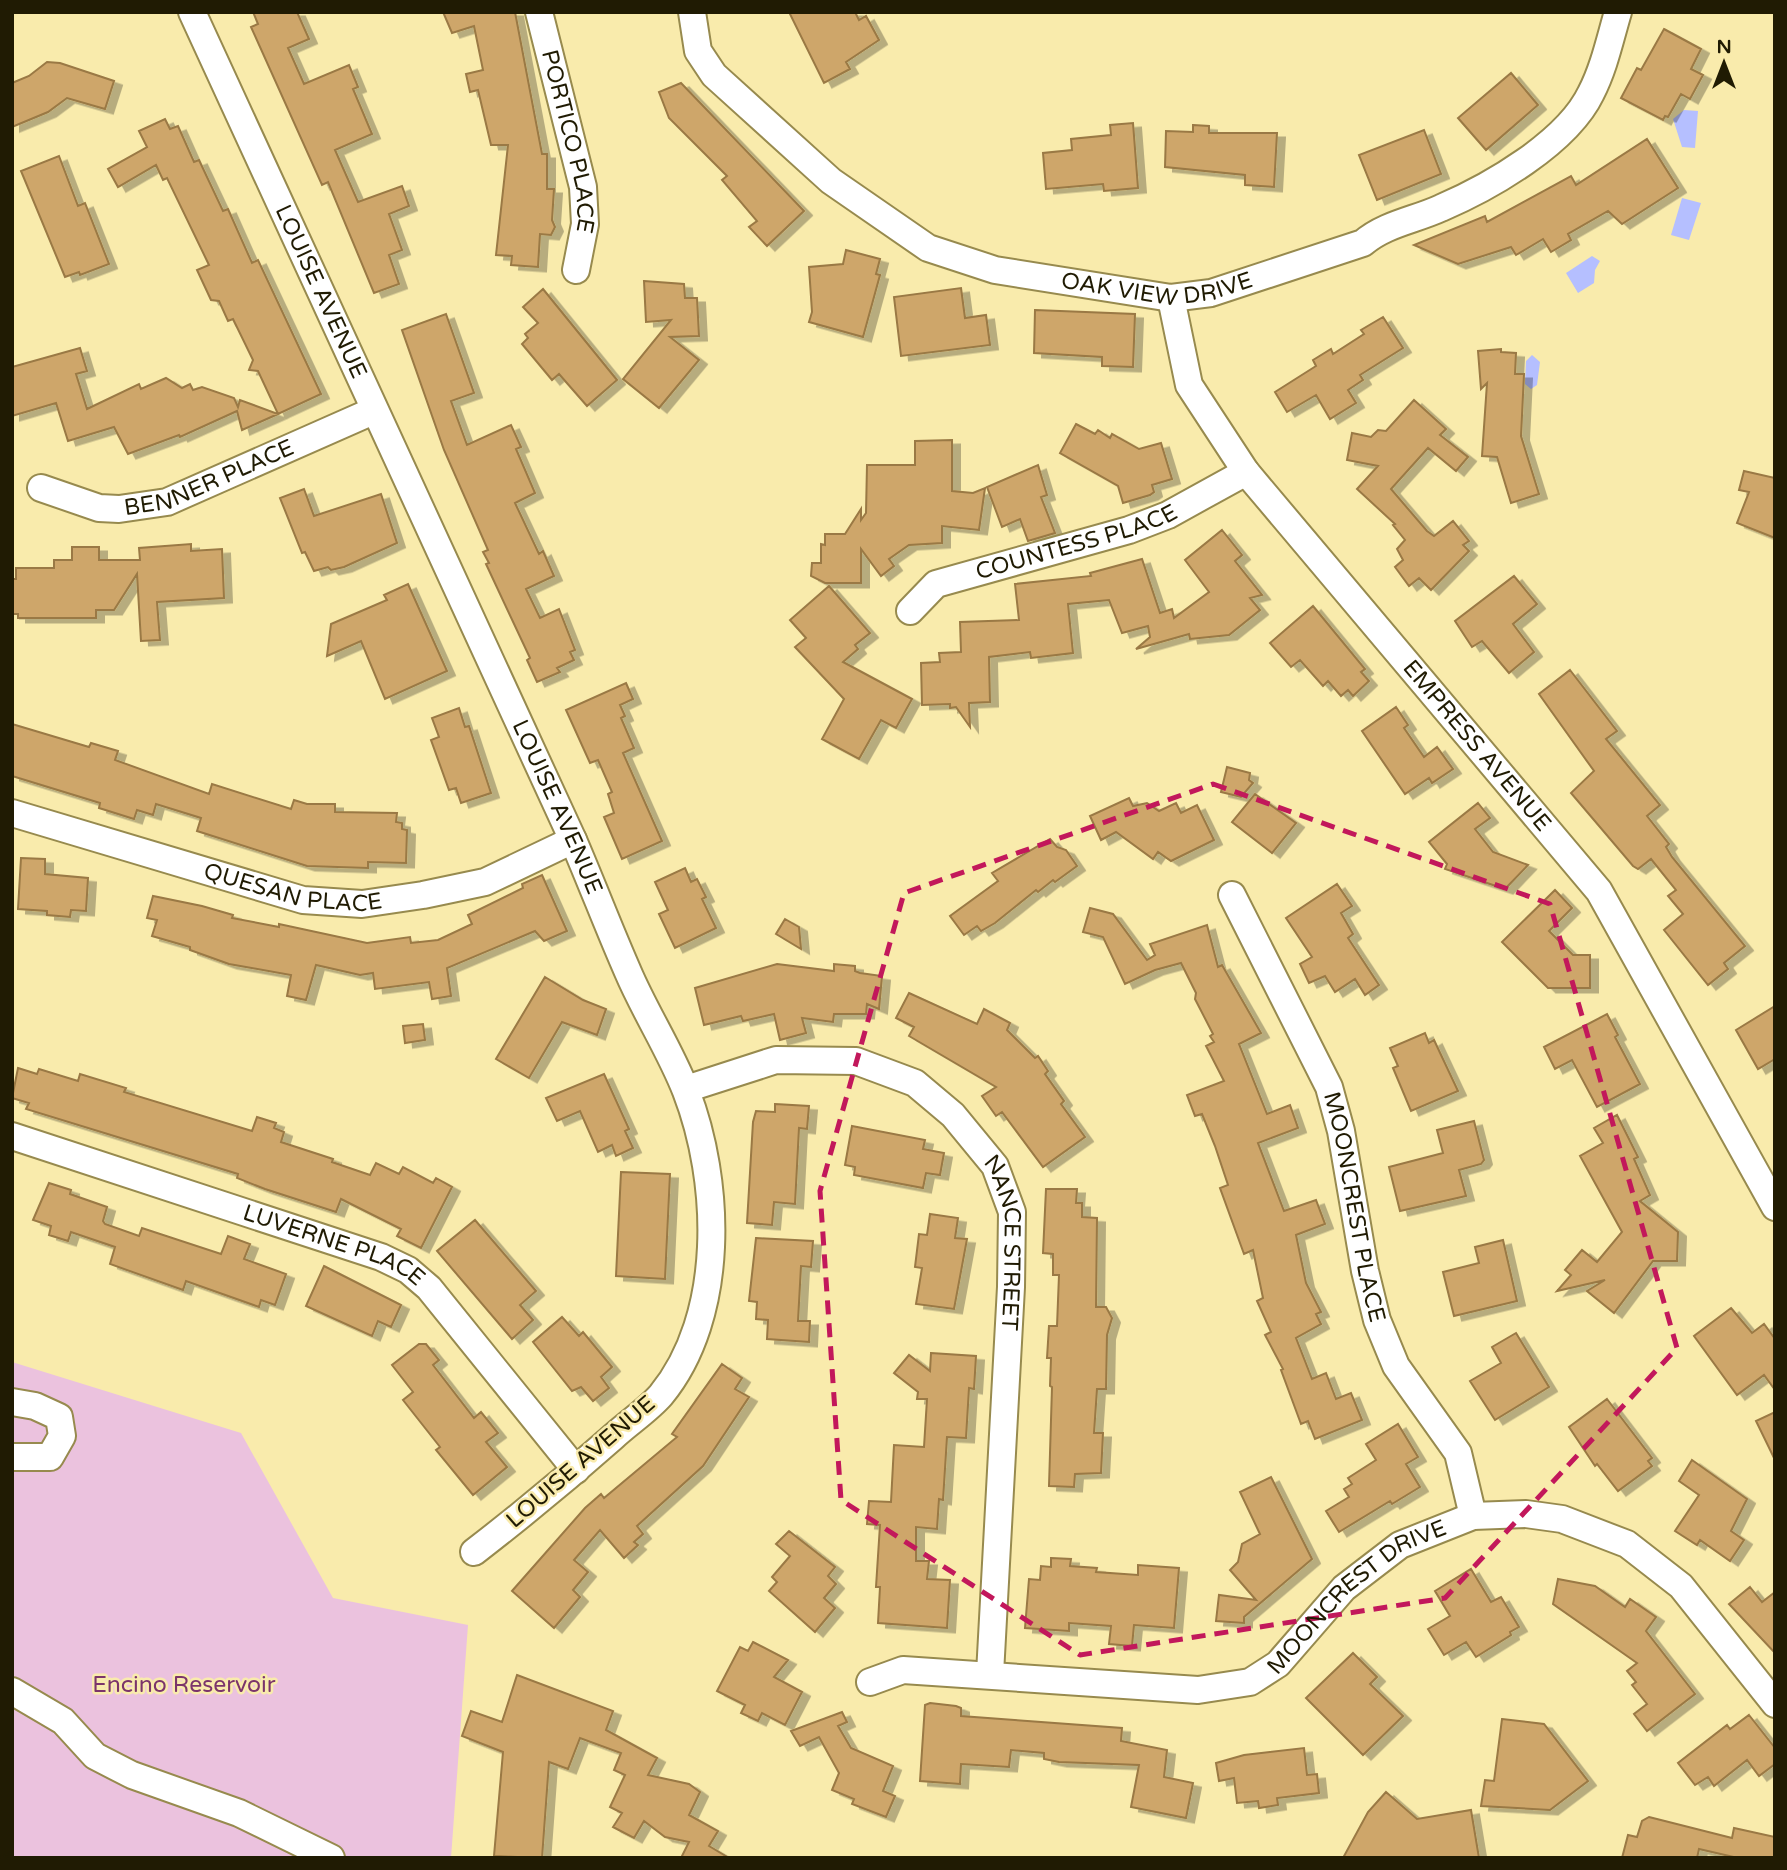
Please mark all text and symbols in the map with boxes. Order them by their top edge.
north arrow [1689,28,1759,98]
text: N [1716,36,1732,58]
street label: PORTICO PLACE [535,47,600,236]
street label: LOUISE AVENUE [269,200,373,383]
street label: OAK VIEW DRIVE [1059,266,1256,313]
street label: BENNER PLACE [122,434,298,522]
street label: COUNTESS PLACE [973,498,1182,586]
street label: EMPRESS AVENUE [1397,655,1557,837]
street label: LOUISE AVENUE [506,716,608,899]
street label: QUESAN PLACE [200,857,384,918]
street label: MOONCREST PLACE [1317,1089,1391,1325]
street label: NANCE STREET [978,1149,1026,1331]
street label: LUVERNE PLACE [239,1199,431,1292]
street label: LOUISE AVENUE [501,1390,661,1534]
street label: MOONCREST DRIVE [1261,1514,1450,1680]
park label: Encino Reservoir [92,1671,276,1699]

